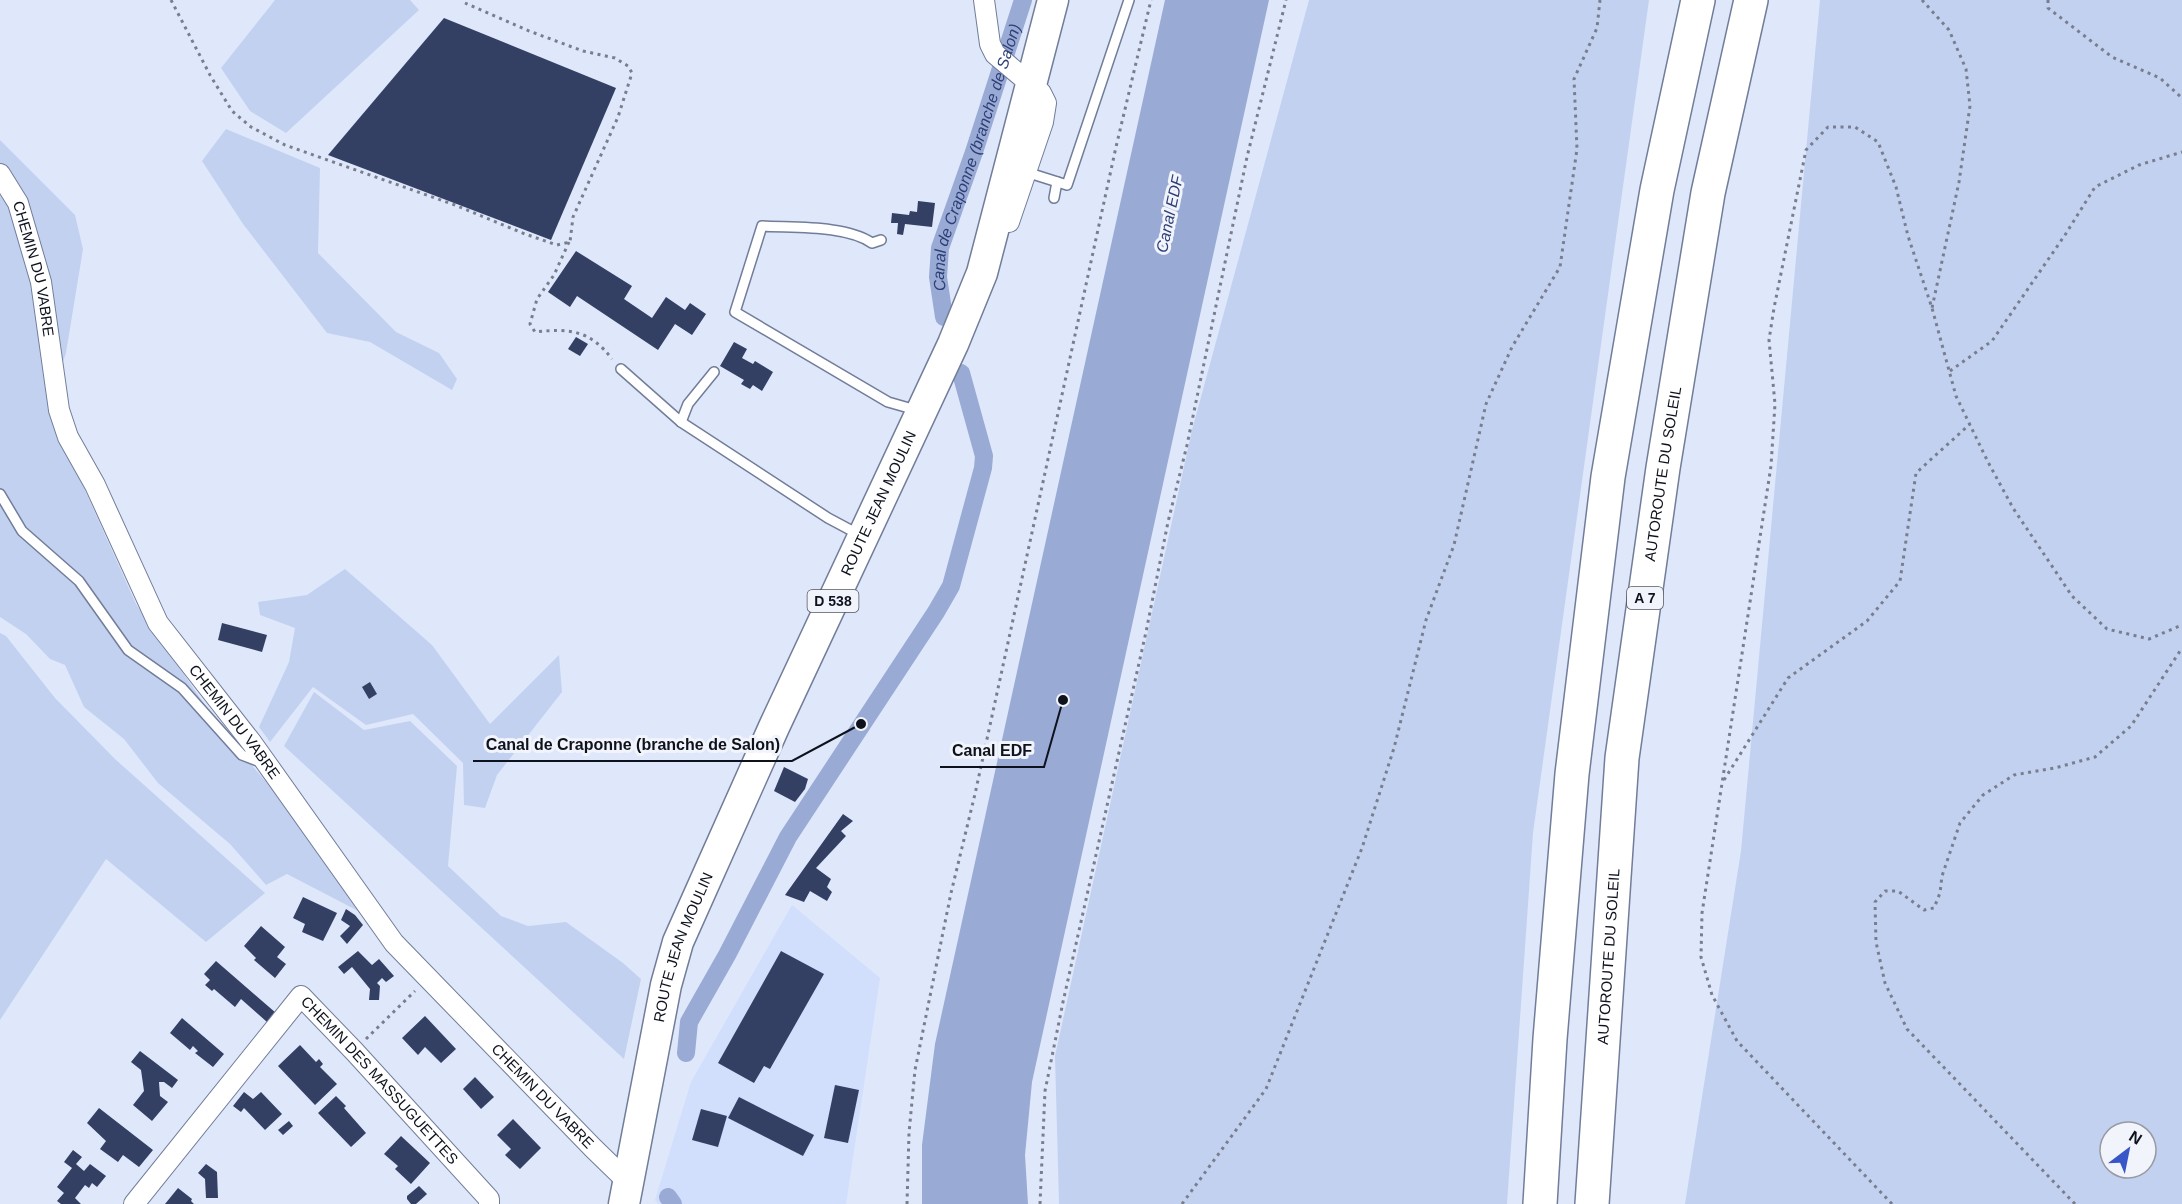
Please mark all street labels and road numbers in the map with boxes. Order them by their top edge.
street label: CHEMIN DU VABRE [10,199,58,338]
street label: AUTOROUTE DU SOLEIL [1641,385,1684,562]
street label: ROUTE JEAN MOULIN [837,428,919,578]
road number: A 7 [1627,587,1663,609]
road number: D 538 [808,590,858,612]
street label: CHEMIN DU VABRE [186,661,284,782]
street label: AUTOROUTE DU SOLEIL [1594,868,1623,1045]
street label: ROUTE JEAN MOULIN [650,870,716,1024]
street label: CHEMIN DES MASSUGUETTES [298,993,462,1167]
street label: CHEMIN DU VABRE [488,1040,598,1152]

